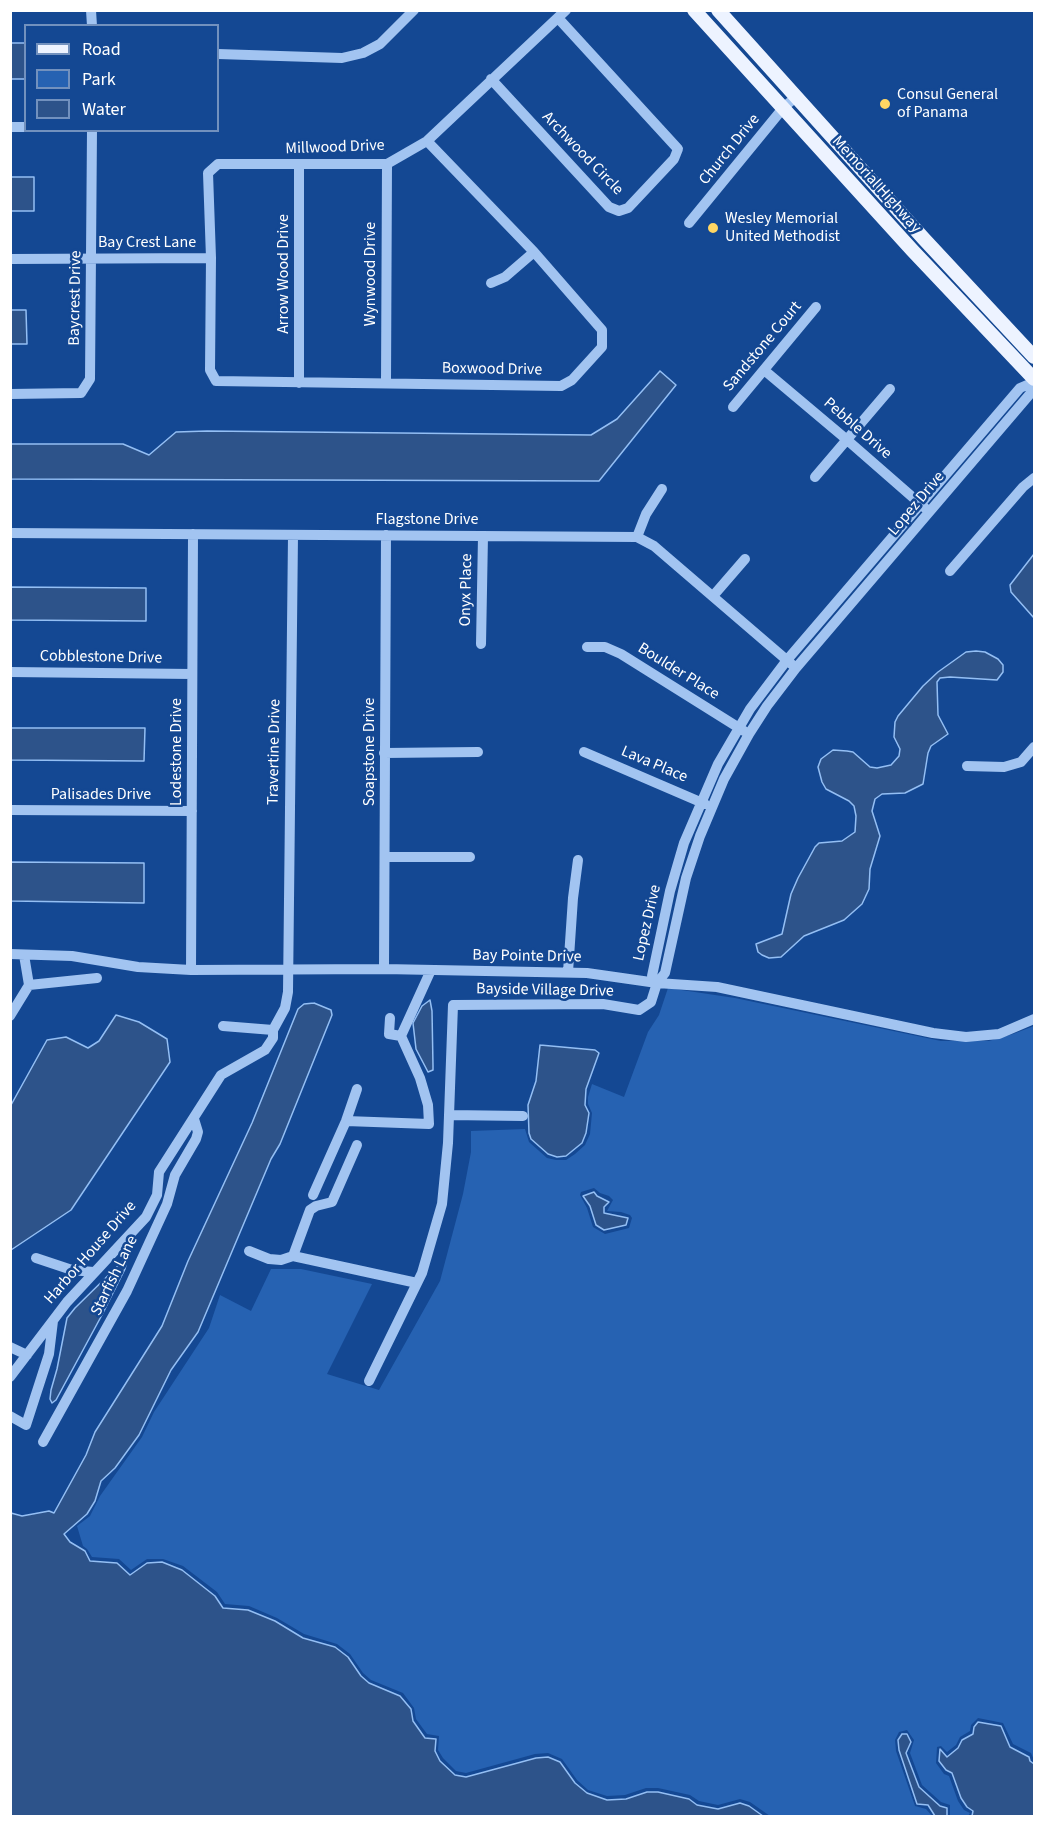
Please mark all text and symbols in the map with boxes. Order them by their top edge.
legend [24,24,219,132]
text: Road [82,37,121,62]
text: Park [82,67,116,92]
place label: Consul General of Panama [897,85,998,123]
text: Water [82,97,126,122]
marker: Consul General of Panama [878,97,892,111]
street label: Archwood Circle [537,108,627,200]
street label: Church Drive [696,111,764,189]
street label: Memorial Highway [827,132,925,238]
street label: Millwood Drive [285,137,385,159]
place label: Wesley Memorial United Methodist [725,209,840,247]
street label: Arrow Wood Drive [274,214,294,334]
marker: Wesley Memorial United Methodist [706,221,720,235]
street label: Wynwood Drive [361,222,381,326]
street label: Bay Crest Lane [98,233,196,253]
street label: Baycrest Drive [66,250,86,346]
street label: Sandstone Court [720,298,806,396]
street label: Boxwood Drive [442,360,542,380]
street label: Pebble Drive [819,394,895,464]
street label: Lopez Drive [885,468,949,540]
street label: Flagstone Drive [376,510,478,530]
street label: Onyx Place [457,553,477,627]
street label: Boulder Place [634,639,722,705]
street label: Cobblestone Drive [40,647,162,669]
street label: Lodestone Drive [167,698,187,806]
street label: Soapstone Drive [360,698,380,806]
street label: Travertine Drive [264,699,286,805]
street label: Lava Place [618,742,690,788]
street label: Palisades Drive [51,785,151,805]
street label: Lopez Drive [630,883,666,963]
street label: Bay Pointe Drive [472,946,582,968]
street label: Bayside Village Drive [476,980,614,1002]
street label: Harbor House Drive [41,1197,141,1309]
street label: Starfish Lane [87,1233,143,1319]

